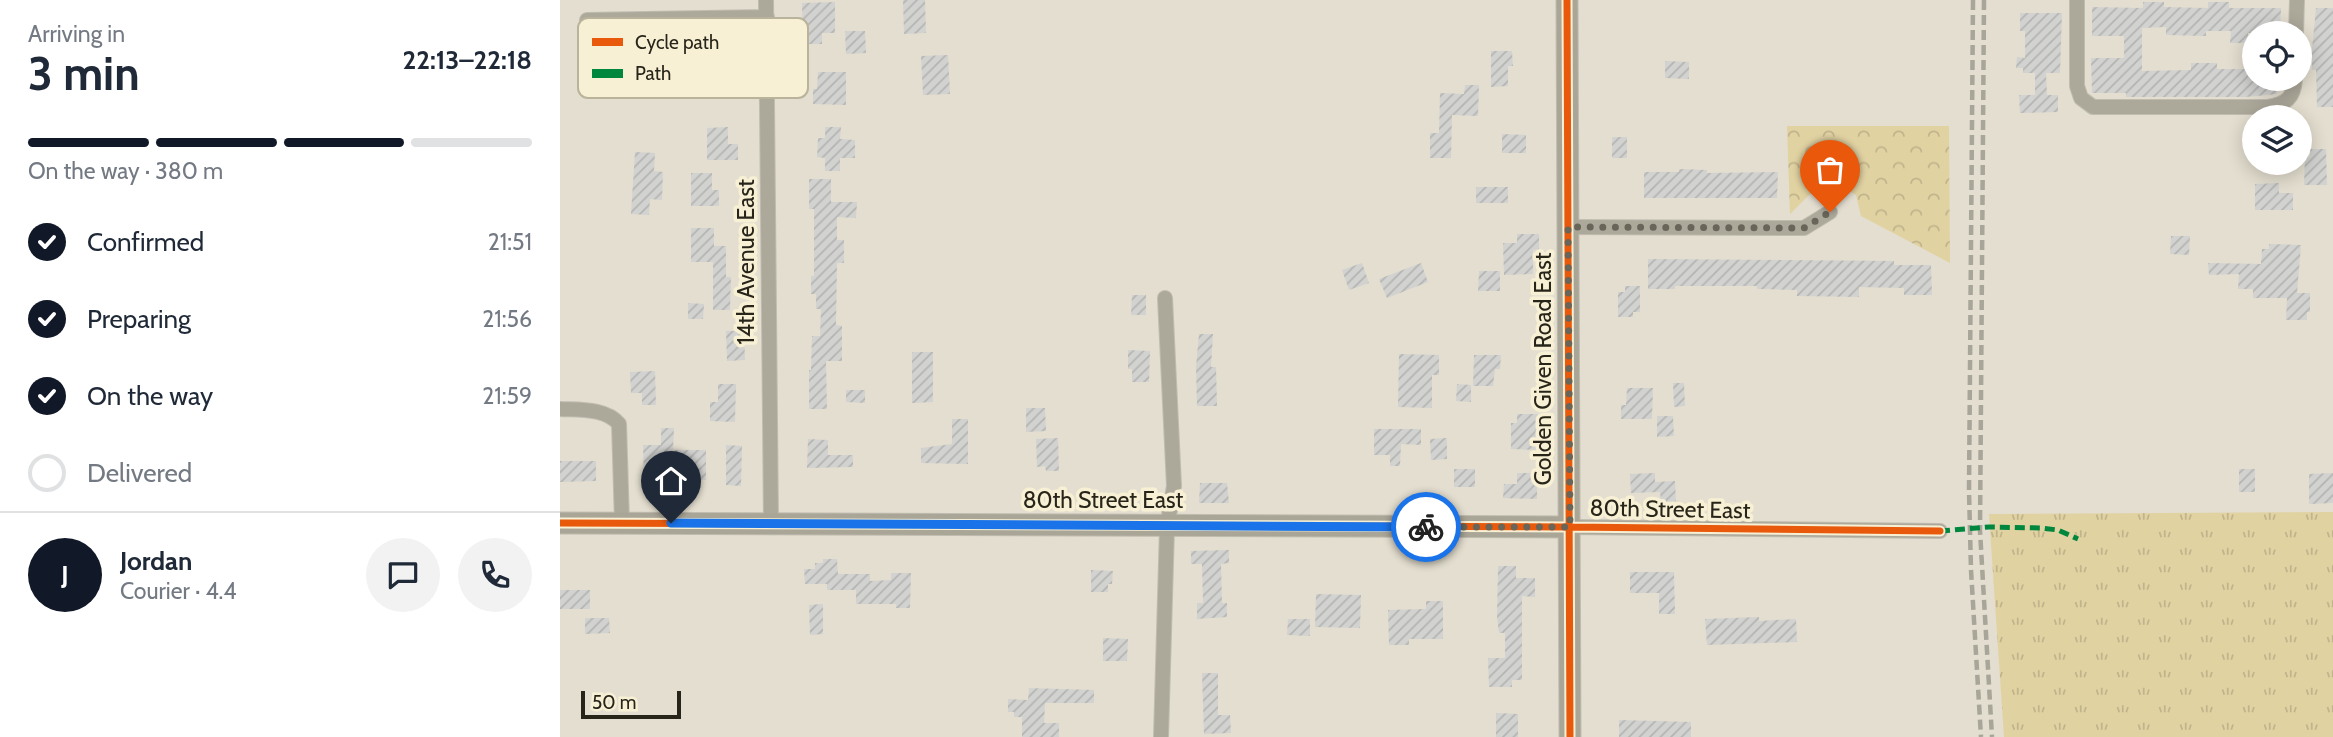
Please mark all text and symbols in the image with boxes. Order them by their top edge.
legend [578,18,808,98]
text: Arriving in [28,20,125,48]
map controls [2242,21,2312,175]
button: locate [2242,21,2312,91]
text: Cycle path [635,31,719,54]
text: 22:13–22:18 [402,44,532,76]
text: 3 min [28,46,140,102]
text: Path [635,62,671,85]
button: layers [2242,105,2312,175]
pin [1800,140,1860,212]
icon: bag [1811,151,1849,189]
text: On the way · 380 m [28,157,223,185]
street label: 14th Avenue East [732,179,760,345]
icon: check [28,223,66,261]
text: Confirmed [87,226,204,258]
text: 21:51 [488,228,532,256]
street label: Golden Given Road East [1529,252,1557,486]
icon: check [28,300,66,338]
text: Preparing [87,303,191,335]
text: 21:56 [482,305,532,333]
icon: check [28,377,66,415]
text: On the way [87,380,213,412]
text: 21:59 [482,382,532,410]
pin [641,451,701,523]
text: Delivered [87,457,192,489]
icon: home [652,462,690,500]
street label: 80th Street East [1023,486,1184,514]
courier [1391,492,1461,562]
street label: 80th Street East [1589,494,1751,524]
icon: bike [1407,508,1445,546]
button: chat [366,538,440,612]
button: phone [458,538,532,612]
text: Jordan [120,545,192,577]
text: J [61,559,69,591]
text: Courier · 4.4 [120,577,237,605]
scale bar [581,688,681,720]
text: 50 m [592,691,636,714]

